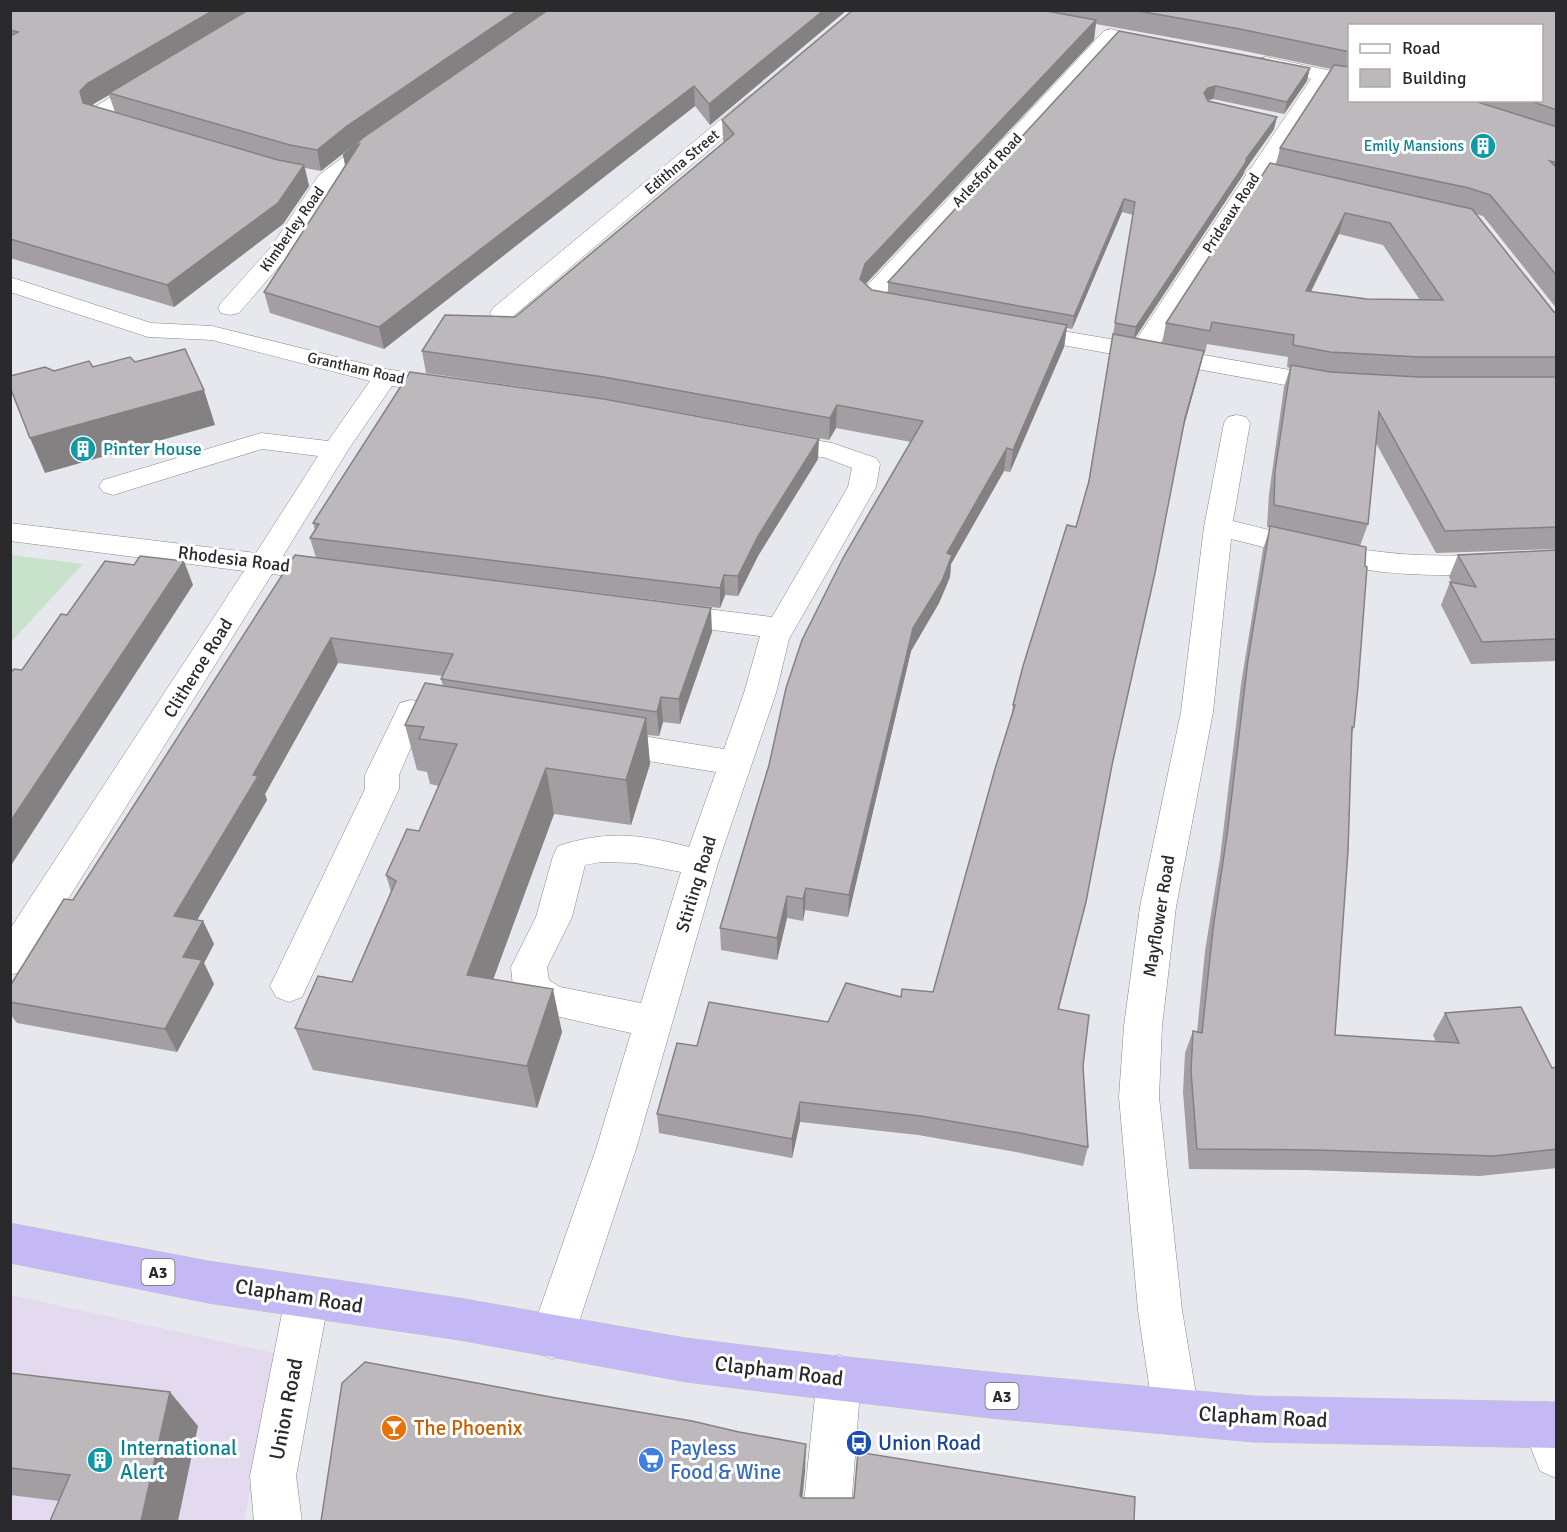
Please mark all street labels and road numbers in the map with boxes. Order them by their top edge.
street label: Edithna Street [641,126,723,198]
street label: Arlesford Road [948,129,1026,211]
street label: Prideaux Road [1198,170,1264,256]
street label: Kimberley Road [256,183,328,275]
street label: Grantham Road [306,348,406,388]
street label: Rhodesia Road [177,541,291,577]
street label: Clitheroe Road [159,614,237,722]
street label: Stirling Road [671,833,721,935]
street label: Mayflower Road [1139,853,1179,979]
road number: A3 [142,1259,174,1285]
street label: Clapham Road [233,1273,365,1319]
street label: Clapham Road [713,1350,845,1392]
street label: Union Road [263,1356,309,1462]
road number: A3 [986,1383,1018,1409]
street label: Clapham Road [1198,1401,1328,1433]

